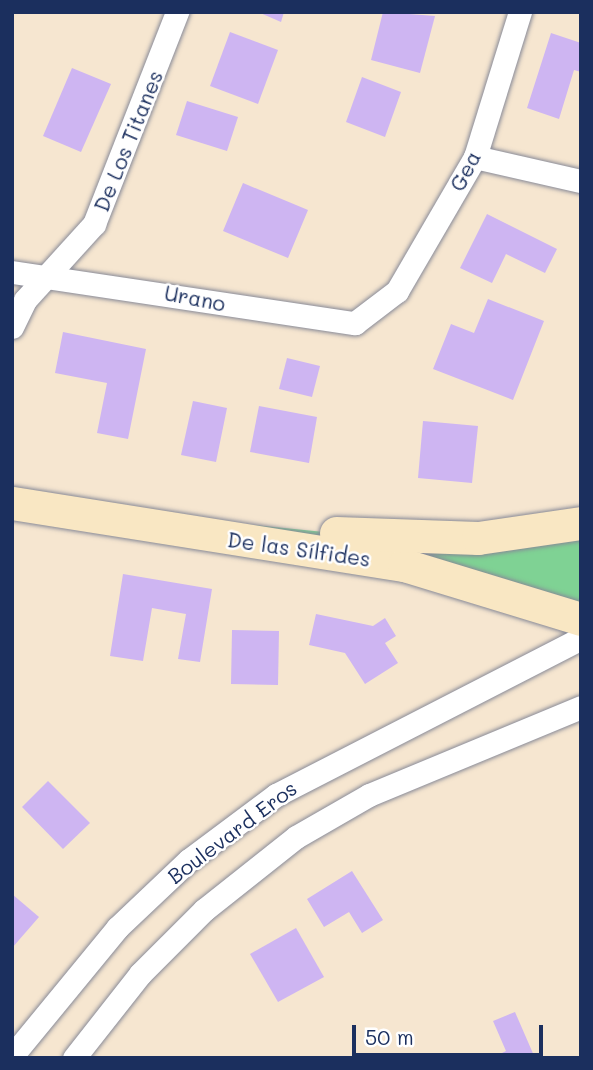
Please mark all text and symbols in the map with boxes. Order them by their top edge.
street label: De Los Titanes [88,67,168,215]
street label: Gea [444,147,486,195]
street label: Urano [162,280,228,316]
street label: De las Sílfides [226,526,372,572]
street label: Boulevard Eros [162,775,302,889]
scale bar [355,1010,546,1054]
text: 50 m [365,1023,414,1050]

